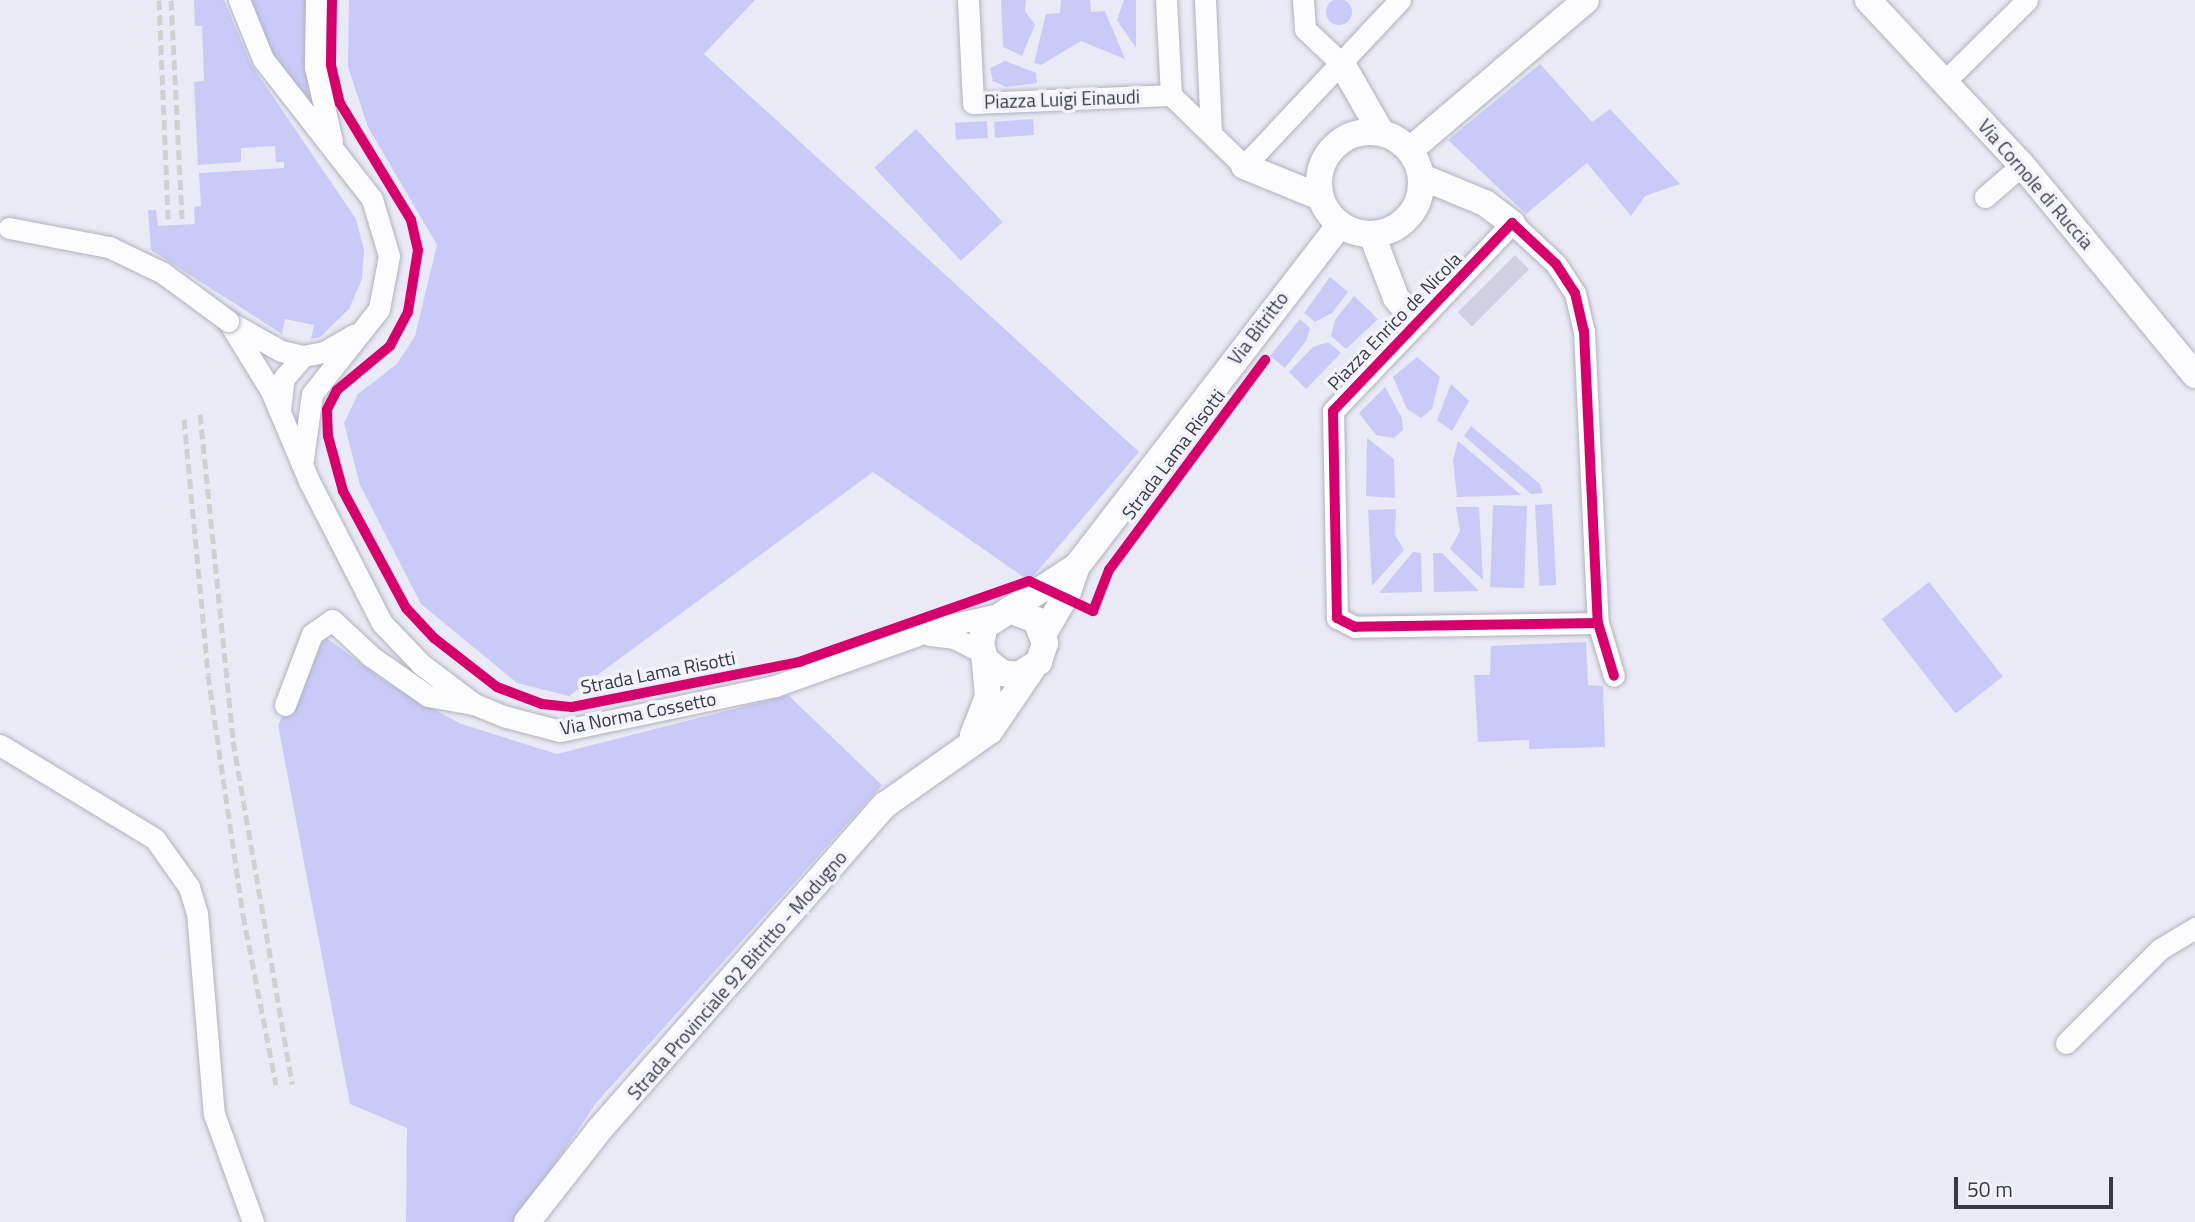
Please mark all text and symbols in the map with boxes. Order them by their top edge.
street label: Piazza Luigi Einaudi [984,85,1140,113]
street label: Via Cornole di Ruccia [1973,115,2099,253]
street label: Piazza Enrico de Nicola [1322,247,1466,395]
street label: Via Bitritto [1223,287,1293,369]
street label: Strada Lama Risotti [1117,384,1229,524]
street label: Strada Lama Risotti [579,646,737,698]
street label: Via Norma Cossetto [558,687,718,739]
street label: Strada Provinciale 92 Bitritto - Modugno [623,846,851,1104]
scale bar [1957,1162,2116,1206]
text: 50 m [1967,1173,2013,1205]

